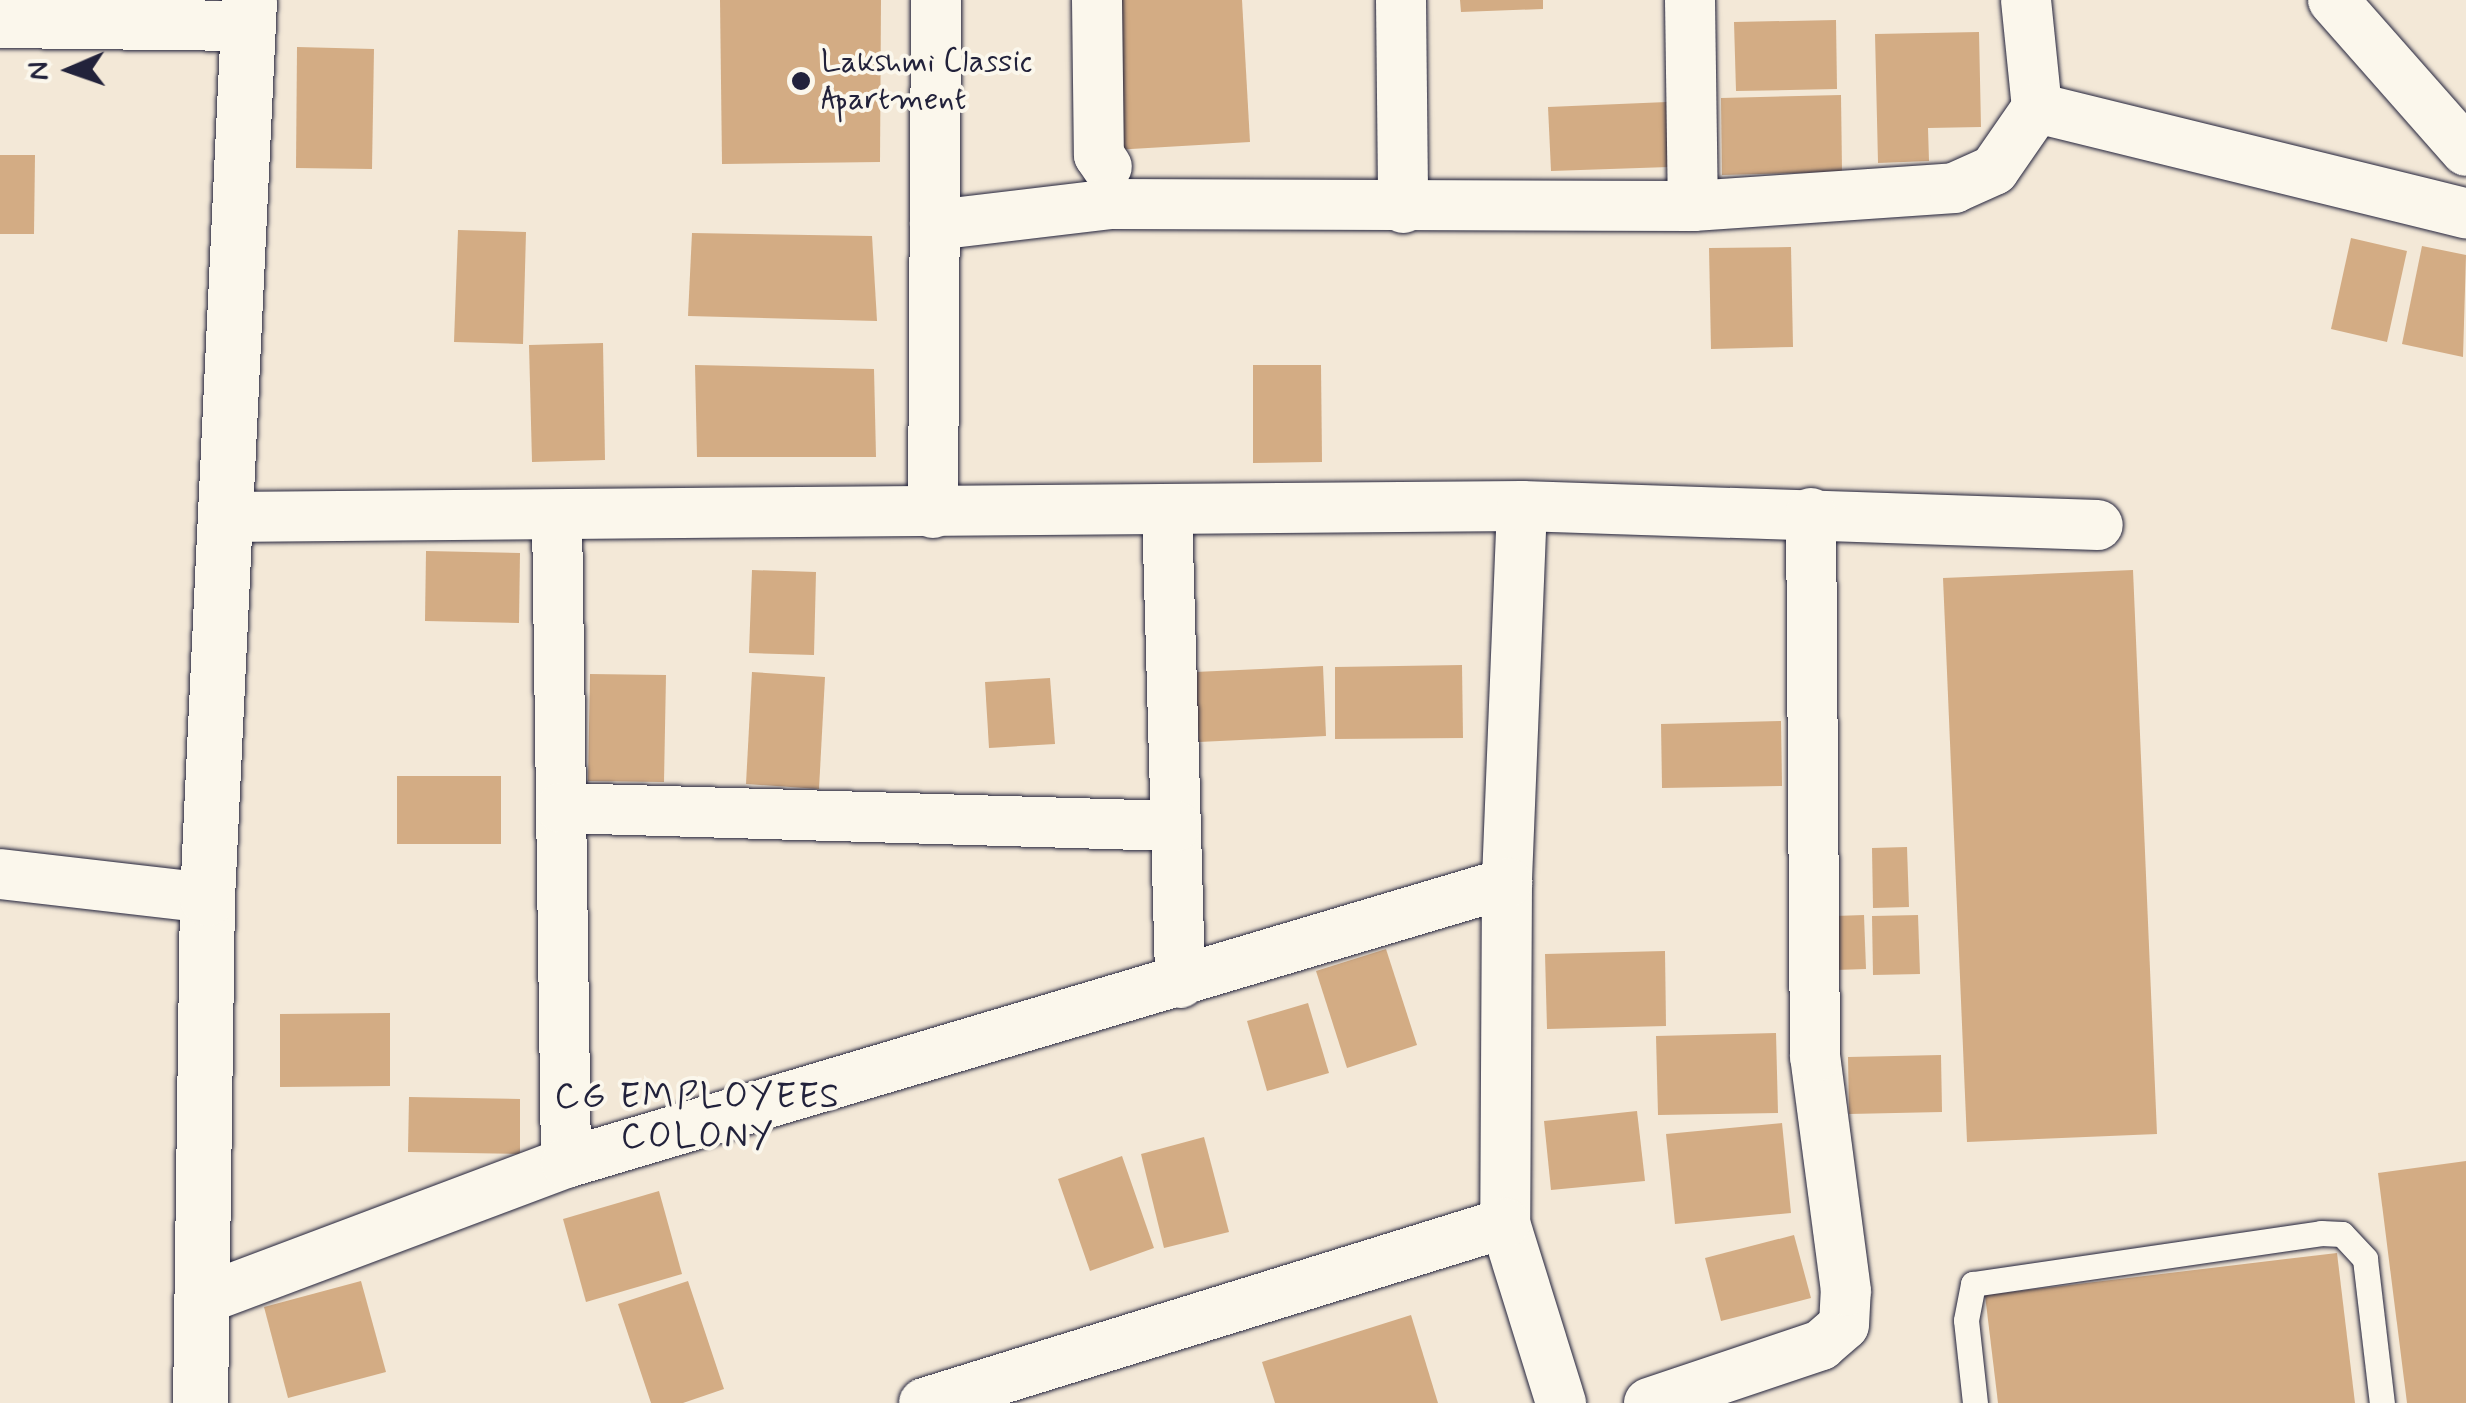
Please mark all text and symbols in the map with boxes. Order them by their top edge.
north arrow [20,20,120,120]
place label: Lakshmi Classic Apartment [821,44,1040,119]
text: N [21,61,58,81]
marker: Lakshmi Classic Apartment [790,70,812,92]
district label: CG EMPLOYEES COLONY [556,1076,840,1158]

